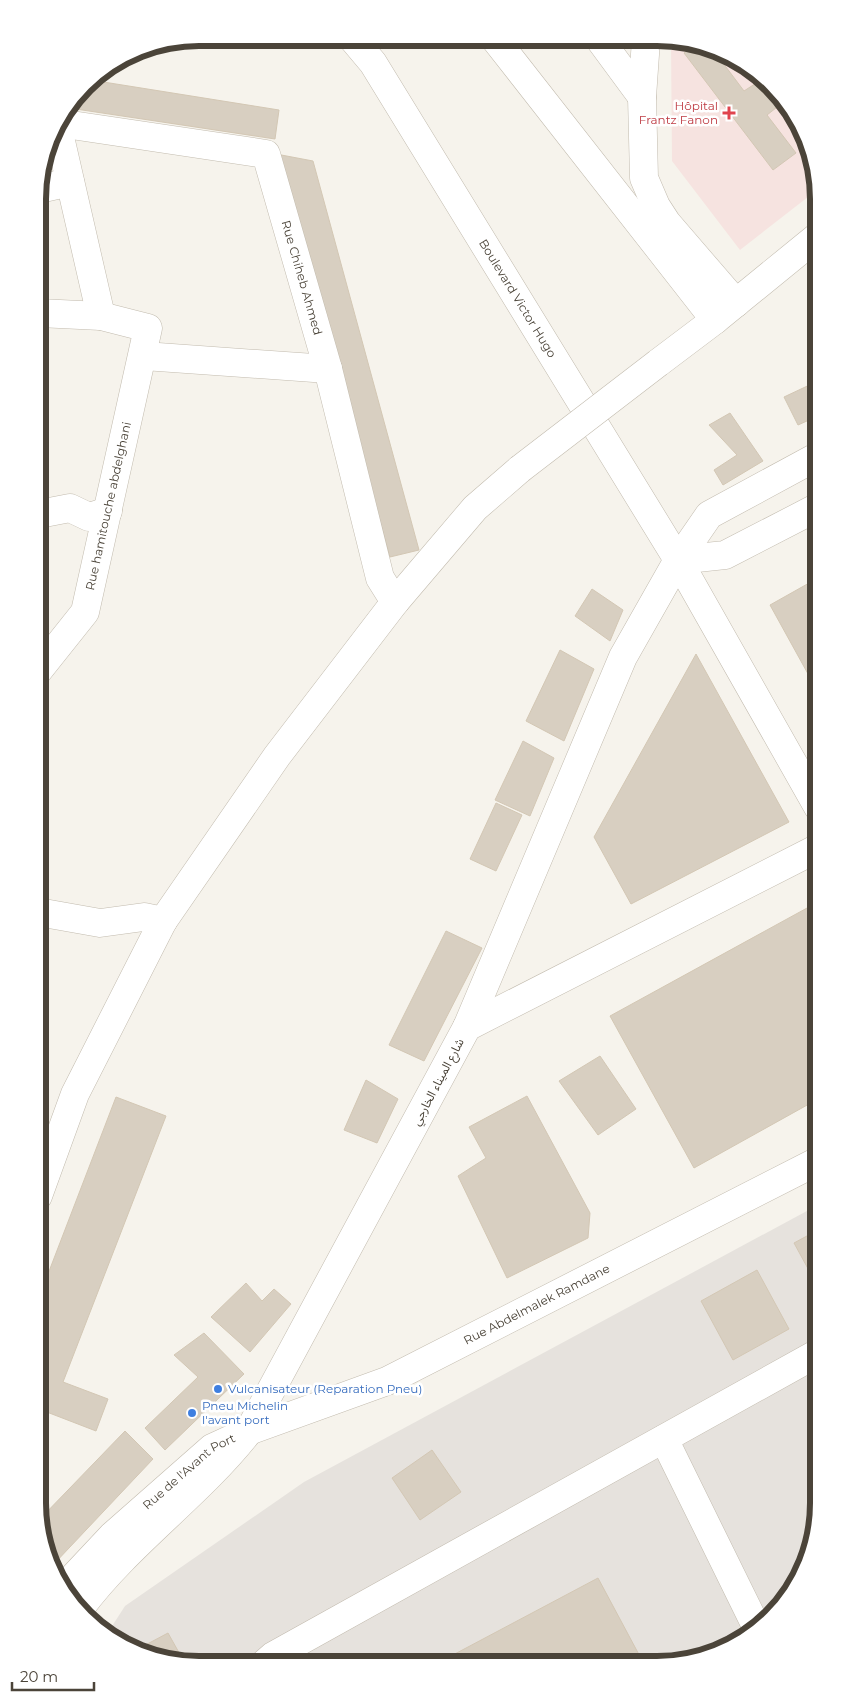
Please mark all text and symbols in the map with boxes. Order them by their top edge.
place label: Hôpital Frantz Fanon [639,98,718,127]
marker: Hôpital Frantz Fanon [722,106,736,120]
street label: Rue Chiheb Ahmed [279,218,326,337]
street label: Boulevard Victor Hugo [476,236,560,360]
street label: Rue hamitouche abdelghani [82,420,134,592]
street label: شارع الميناء الخارجي [408,1036,469,1129]
street label: Rue Abdelmalek Ramdane [461,1261,612,1348]
place label: Vulcanisateur (Reparation Pneu) [228,1381,422,1396]
marker: Vulcanisateur (Reparation Pneu) [212,1383,224,1395]
place label: Pneu Michelin l'avant port [202,1398,288,1427]
marker: Pneu Michelin l'avant port [186,1407,198,1419]
street label: Rue de l'Avant Port [139,1430,238,1513]
scale bar [12,1660,95,1692]
text: 20 m [20,1667,58,1686]

